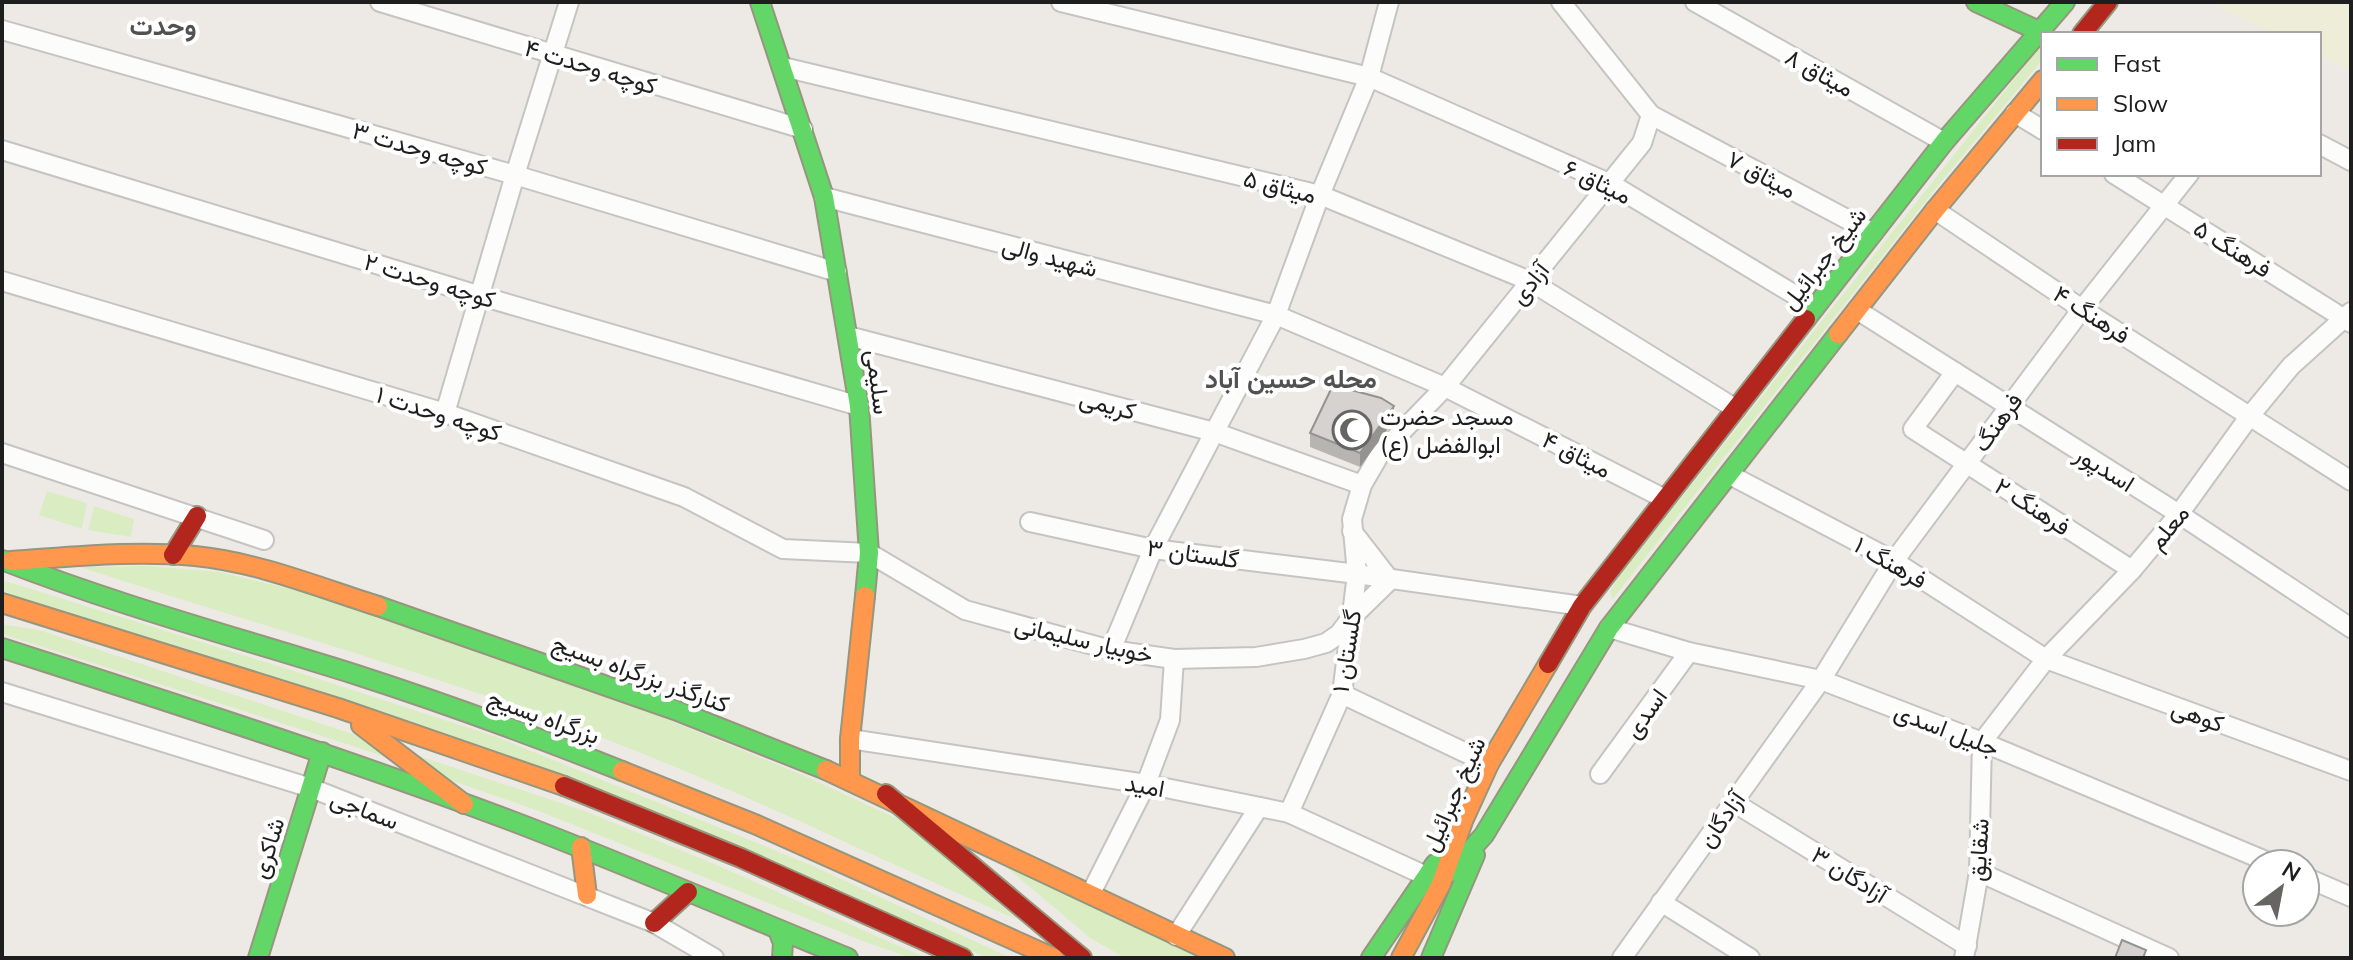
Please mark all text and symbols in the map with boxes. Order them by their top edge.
district label: وحدت [129,9,197,42]
street label: کوچه وحدت ۴ [521,32,661,102]
legend [2041,32,2321,176]
street label: میثاق ۸ [1780,41,1860,103]
text: Fast [2113,48,2161,78]
text: Slow [2113,88,2168,118]
street label: کوچه وحدت ۳ [349,114,491,183]
text: Jam [2113,128,2156,158]
street label: میثاق ۷ [1722,143,1802,205]
street label: میثاق ۶ [1559,152,1637,210]
street label: میثاق ۵ [1240,162,1320,210]
street label: شیخ جبرائیل [1774,201,1875,317]
street label: فرهنگ ۵ [2188,212,2277,284]
street label: شهید والی [999,229,1101,284]
street label: کوچه وحدت ۲ [360,246,499,316]
street label: آزادی [1503,254,1557,311]
street label: فرهنگ ۴ [2047,278,2136,351]
street label: سلیمی [860,348,898,416]
district label: محله حسین آباد [1205,362,1377,395]
street label: کوچه وحدت ۱ [372,379,505,449]
street label: کریمی [1076,382,1139,427]
street label: فرهنگ [1966,387,2029,458]
place label: مسجد حضرت ابوالفضل (ع) [1380,401,1514,461]
mosque icon: مسجد حضرت ابوالفضل (ع) [1331,409,1373,451]
street label: میثاق ۴ [1537,424,1617,484]
street label: اسدپور [2068,438,2140,500]
street label: فرهنگ ۲ [1989,470,2077,542]
street label: معلم [2141,498,2197,557]
street label: فرهنگ ۱ [1849,529,1933,596]
street label: گلستان ۳ [1145,532,1241,574]
street label: گلستان ۱ [1325,607,1367,695]
street label: خوبیار سلیمانی [1012,609,1156,670]
street label: کنارگذر بزرگراه بسیج [547,627,734,722]
street label: بزرگراه بسیج [483,682,604,753]
street label: اسدی [1617,682,1673,744]
street label: کوهی [2167,692,2228,739]
street label: جلیل اسدی [1890,695,2004,763]
street label: شیخ جبرائیل [1414,732,1494,857]
street label: امید [1123,767,1167,803]
street label: سماجی [327,782,403,836]
street label: آزادگان [1691,783,1753,854]
street label: شاکری [244,814,291,882]
street label: شقایق [1961,818,1995,882]
street label: آزادگان ۳ [1806,839,1896,911]
north arrow [2241,848,2321,928]
text: N [2277,855,2306,887]

